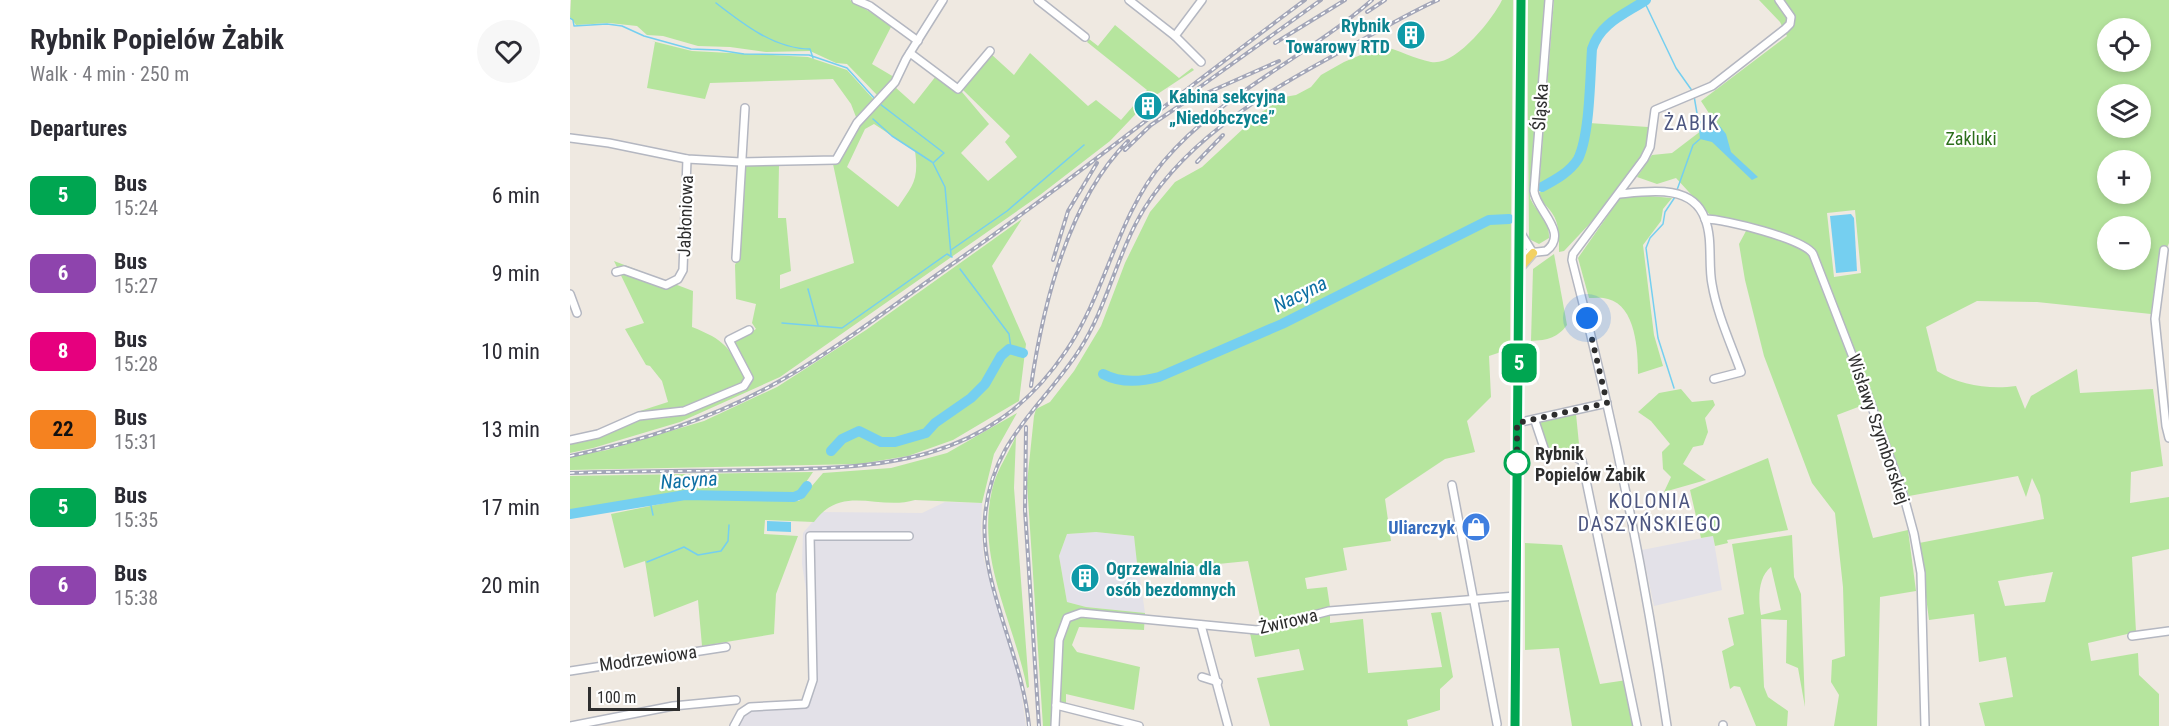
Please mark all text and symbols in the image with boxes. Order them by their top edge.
place label: Rybnik Towarowy RTD [1286,15,1390,57]
map controls [2097,18,2151,270]
button: locate [2097,18,2151,72]
building icon: Rybnik Towarowy RTD [1395,19,1427,51]
button: heart [477,20,540,83]
text: Rybnik Popielów Żabik [30,23,284,56]
text: Walk · 4 min · 250 m [30,62,189,86]
street label: Śląska [1528,83,1552,131]
button: layers [2097,84,2151,138]
place label: Kabina sekcyjna „Niedobczyce” [1169,86,1286,128]
building icon: Kabina sekcyjna „Niedobczyce” [1132,90,1164,122]
district label: ŻABIK [1664,111,1720,135]
text: Departures [30,116,127,141]
park label: Zakluki [1945,128,1997,149]
button: + [2097,150,2151,204]
text: Bus [114,171,147,196]
street label: Jabłoniowa [673,175,697,257]
text: 5 [58,183,68,207]
text: 6 min [492,183,540,208]
text: 15:24 [114,196,158,220]
button: − [2097,216,2151,270]
text: Bus [114,249,147,274]
text: 6 [58,261,68,285]
text: 9 min [492,261,540,286]
water label: Nacyna [1269,271,1331,317]
text: 15:27 [114,274,158,298]
your location [1572,303,1602,333]
text: Bus [114,327,147,352]
text: 8 [58,339,68,363]
text: 10 min [481,339,540,364]
line badge: 5 [1500,344,1538,382]
text: 5 [1514,351,1524,375]
street label: Wisławy Szymborskiej [1843,351,1915,507]
text: 15:28 [114,352,158,376]
text: Bus [114,405,147,430]
text: 22 [52,417,74,441]
text: 13 min [481,417,540,442]
text: 15:31 [114,430,158,454]
place label: Rybnik Popielów Żabik [1535,443,1646,485]
marker: Rybnik Popielów Żabik [1504,450,1530,476]
water label: Nacyna [660,466,718,494]
text: Bus [114,483,147,508]
district label: KOLONIA DASZYŃSKIEGO [1578,489,1722,536]
text: 5 [58,495,68,519]
text: 17 min [481,495,540,520]
text: 15:35 [114,508,158,532]
shop icon: Uliarczyk [1460,511,1492,543]
place label: Uliarczyk [1388,517,1455,538]
place label: Ogrzewalnia dla osób bezdomnych [1106,558,1236,600]
text: Bus [114,561,147,586]
building icon: Ogrzewalnia dla osób bezdomnych [1069,562,1101,594]
text: 6 [58,573,68,597]
text: 20 min [481,573,540,598]
text: 15:38 [114,586,158,610]
street label: Żwirowa [1257,604,1319,638]
street label: Modrzewiowa [598,641,698,675]
scale bar [588,684,680,712]
text: 100 m [597,688,636,707]

